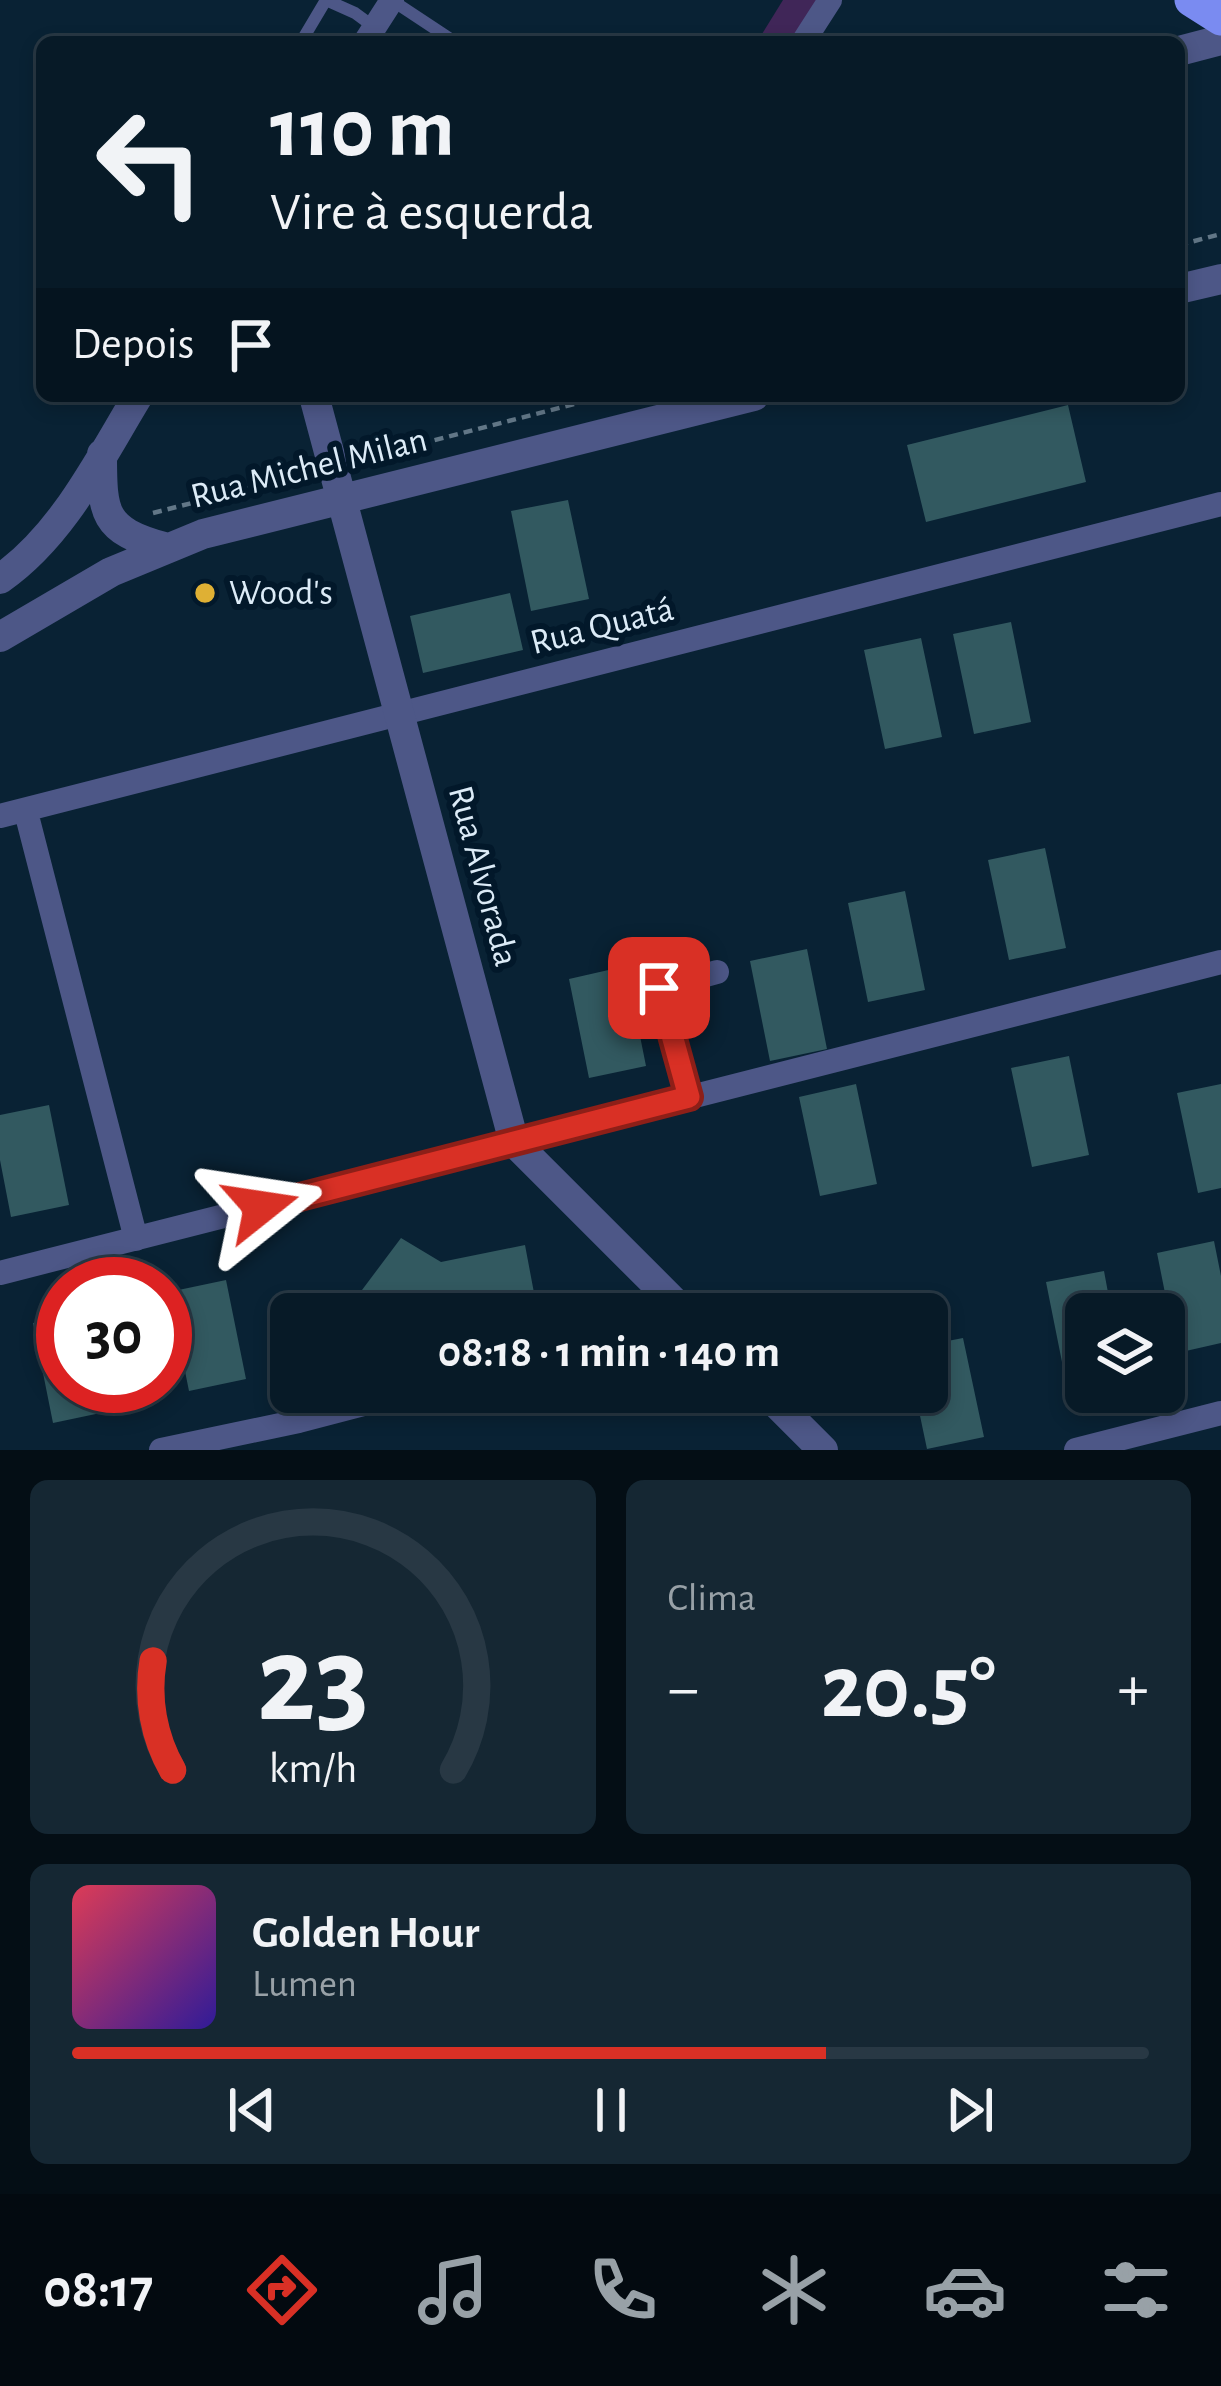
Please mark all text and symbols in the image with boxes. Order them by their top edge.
icon: left [72,84,228,240]
text: 110 m [270,88,455,172]
text: Vire à esquerda [270,186,594,240]
icon: arrive [218,312,284,378]
text: Depois [72,322,194,367]
street label: Rua Michel Milan [187,421,431,515]
place label: Wood's [229,575,333,611]
marker: Wood's [192,580,218,606]
street label: Rua Quatá [527,591,677,661]
street label: Rua Alvorada [442,782,524,970]
pin [608,937,710,1039]
icon: arrive [626,955,692,1021]
position arrow [198,1144,324,1270]
speed limit sign: 30 [36,1257,192,1413]
map controls [1065,1293,1185,1413]
button: layers [1065,1293,1185,1413]
text: 08:18 · 1 min · 140 m [438,1330,780,1375]
text: Clima [668,1579,756,1618]
text: 23 [256,1619,369,1744]
text: 20.5° [821,1644,996,1734]
text: − [668,1656,699,1722]
text: + [1117,1656,1149,1722]
text: km/h [269,1748,357,1791]
text: Golden Hour [252,1911,479,1956]
text: Lumen [252,1965,357,2004]
icon: previous [219,2077,285,2143]
icon: pause [578,2077,644,2143]
icon: next [937,2077,1003,2143]
icon: directions [240,2248,324,2332]
icon: music [411,2248,495,2332]
icon: phone [581,2248,665,2332]
icon: climate [752,2248,836,2332]
icon: car [923,2248,1007,2332]
icon: filters [1094,2248,1178,2332]
text: 08:17 [43,2263,153,2317]

